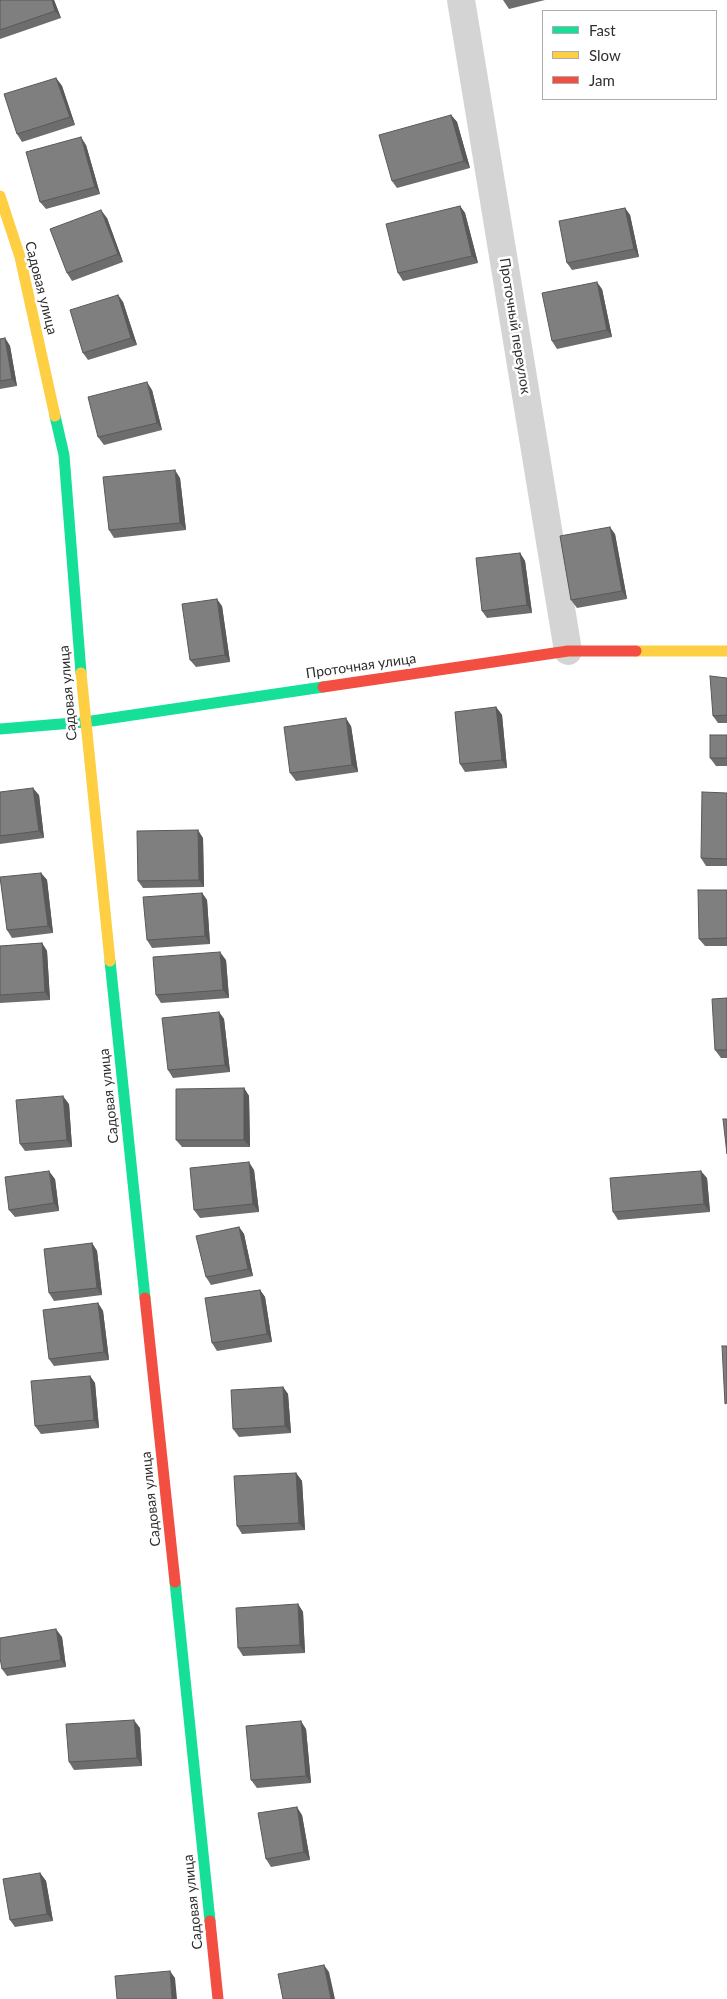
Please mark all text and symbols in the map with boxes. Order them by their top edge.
legend [542,10,717,100]
text: Fast [589,21,616,39]
text: Slow [589,46,621,64]
text: Jam [589,71,615,89]
street label: Садовая улица [21,240,61,336]
street label: Проточный переулок [496,257,534,395]
street label: Садовая улица [55,645,81,741]
street label: Проточная улица [305,650,417,682]
street label: Садовая улица [96,1048,122,1144]
street label: Садовая улица [138,1451,164,1547]
street label: Садовая улица [180,1854,206,1950]

